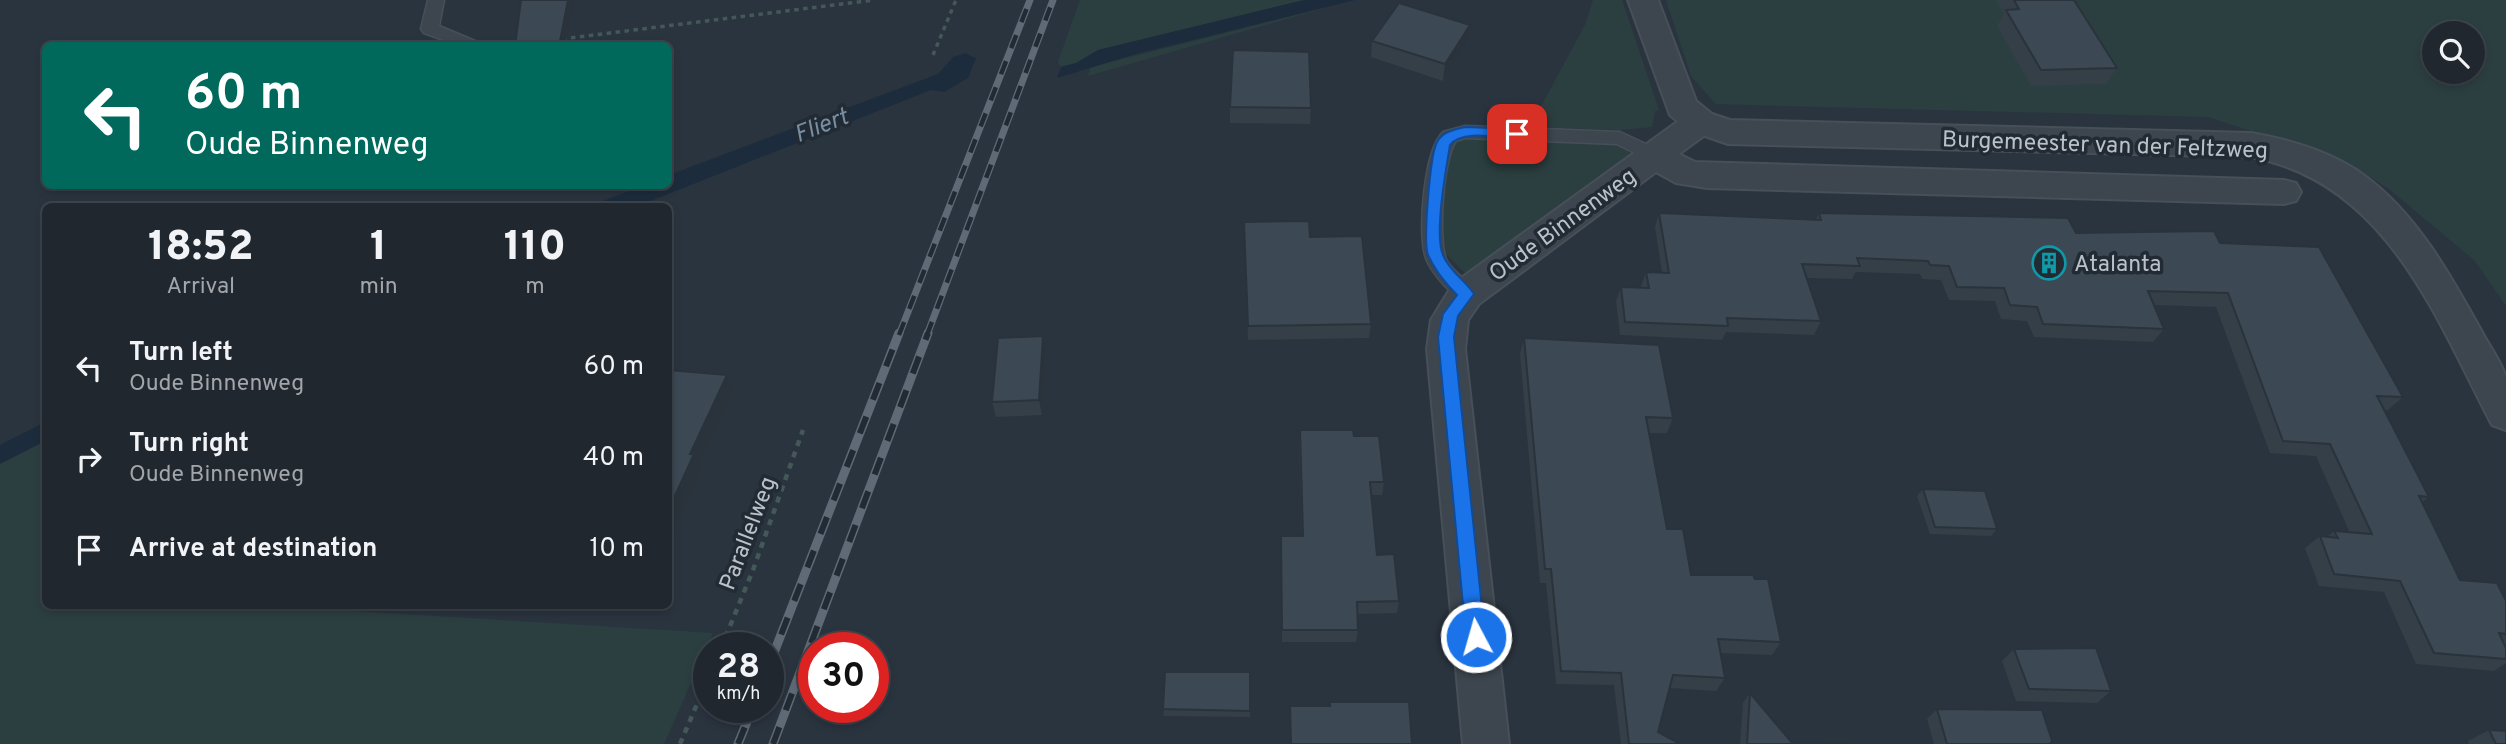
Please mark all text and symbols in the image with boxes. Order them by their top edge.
map controls [2422,21,2485,84]
button: search [2422,21,2485,84]
text: 60 m [185,65,303,127]
icon: left [70,70,161,161]
water label: Fliert [790,102,854,151]
pin [1487,104,1547,164]
icon: arrive [1498,115,1536,153]
text: Oude Binnenweg [185,126,429,166]
street label: Burgemeester van der Feltzweg [1941,126,2268,167]
street label: Oude Binnenweg [1484,163,1643,289]
text: 18:52 [148,222,254,275]
text: 1 [370,222,387,275]
text: 110 [504,222,566,275]
building icon: Atalanta [2030,244,2068,282]
place label: Atalanta [2074,251,2161,280]
text: Arrival [166,273,235,302]
text: min [360,273,398,302]
text: m [525,273,545,302]
text: Turn left [129,337,233,370]
icon: left [70,349,108,387]
text: 60 m [584,351,644,384]
text: Oude Binnenweg [129,370,304,399]
text: Turn right [129,428,249,461]
icon: right [70,440,108,478]
text: 40 m [583,442,644,475]
text: Oude Binnenweg [129,461,304,490]
street label: Parallelweg [714,473,784,595]
icon: arrive [70,531,108,569]
text: Arrive at destination [129,533,377,566]
text: 10 m [589,533,644,566]
position arrow [1439,600,1513,674]
speed limit sign: 30 [798,632,889,723]
text: 28 [717,646,760,690]
text: km/h [717,683,760,706]

